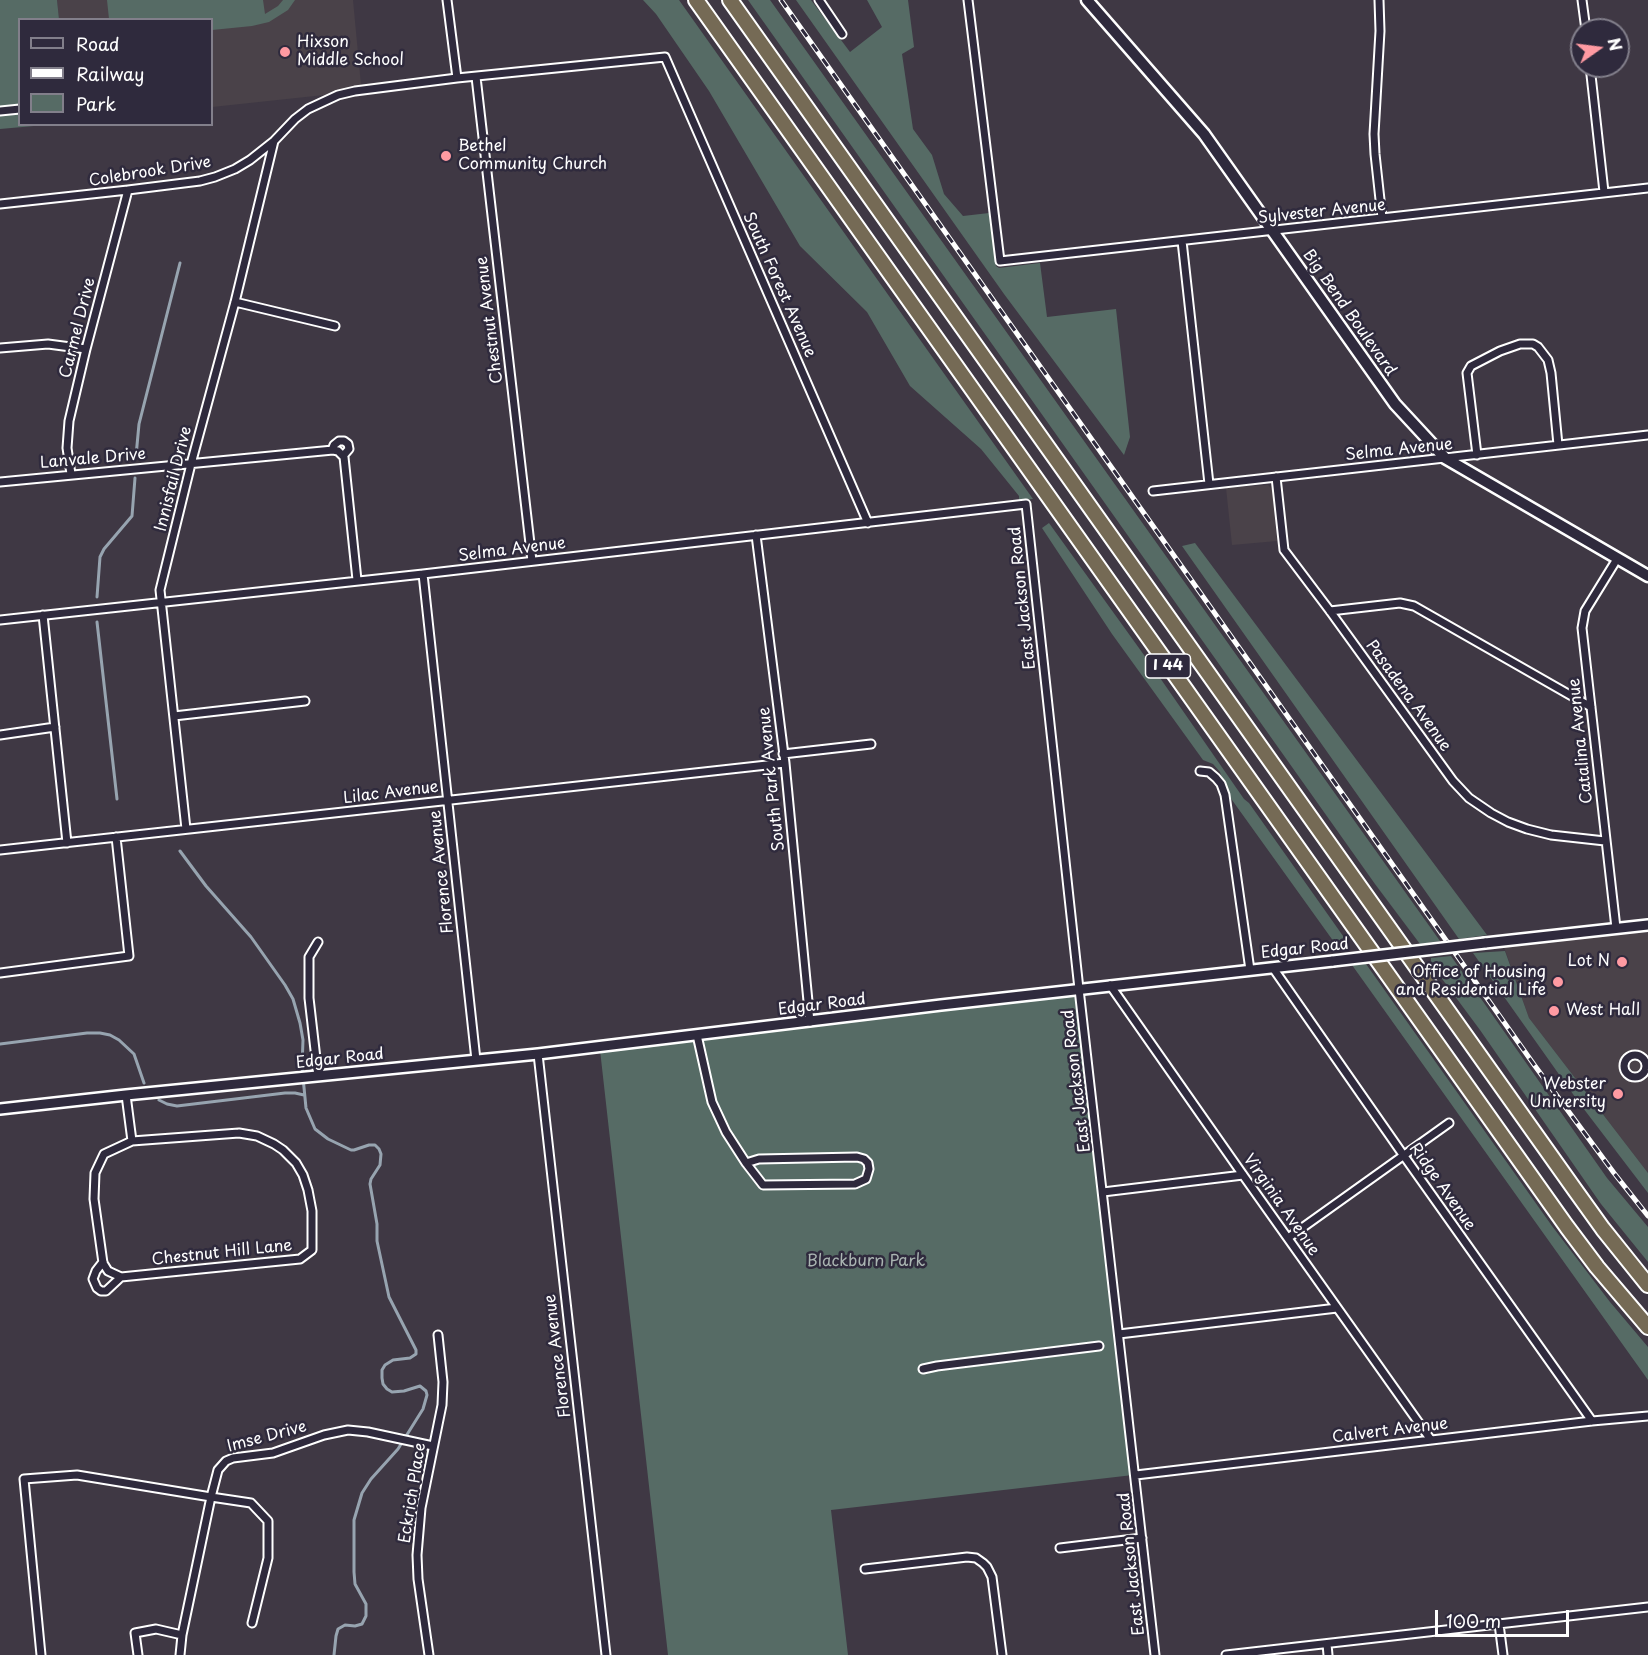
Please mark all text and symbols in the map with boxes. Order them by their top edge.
legend [18,18,213,126]
north arrow [1570,18,1630,78]
text: Road [76,30,120,57]
place label: Hixson Middle School [297,33,404,71]
text: N [1602,35,1629,53]
marker: Hixson Middle School [278,45,292,59]
text: Railway [76,60,144,87]
text: Park [76,90,116,117]
place label: Bethel Community Church [458,137,607,175]
marker: Bethel Community Church [439,149,453,163]
street label: Colebrook Drive [87,153,213,191]
street label: Sylvester Avenue [1257,196,1387,228]
street label: South Forest Avenue [738,210,820,360]
street label: Big Bend Boulevard [1298,246,1400,380]
street label: Chestnut Avenue [473,255,507,385]
street label: Carmel Drive [56,276,100,380]
street label: Innisfail Drive [152,424,196,534]
street label: Selma Avenue [1344,435,1454,465]
street label: Lanvale Drive [39,445,147,473]
street label: East Jackson Road [1006,525,1040,671]
street label: Selma Avenue [457,534,567,566]
street label: Pasadena Avenue [1361,637,1455,755]
road number: I 44 [1146,654,1190,678]
street label: Catalina Avenue [1565,677,1597,805]
street label: South Park Avenue [755,706,789,852]
street label: Lilac Avenue [342,778,440,808]
street label: Florence Avenue [426,809,458,935]
street label: Edgar Road [1260,935,1350,963]
place label: Lot N [1568,952,1610,972]
marker: Lot N [1615,955,1629,969]
place label: Office of Housing and Residential Life [1396,963,1546,1001]
marker: Office of Housing and Residential Life [1551,975,1565,989]
street label: Edgar Road [777,990,867,1020]
place label: West Hall [1566,1001,1640,1021]
marker: West Hall [1547,1004,1561,1018]
street label: East Jackson Road [1059,1008,1095,1154]
street label: Edgar Road [295,1045,385,1073]
place label: Webster University [1529,1075,1606,1113]
marker: Webster University [1611,1087,1625,1101]
street label: Ridge Avenue [1405,1140,1479,1234]
street label: Virginia Avenue [1239,1150,1323,1260]
street label: Chestnut Hill Lane [151,1236,293,1270]
park label: Blackburn Park [807,1252,925,1272]
street label: Florence Avenue [541,1293,575,1419]
street label: Calvert Avenue [1331,1414,1449,1448]
street label: Imse Drive [225,1417,309,1457]
street label: Eckrich Place [396,1441,430,1545]
street label: East Jackson Road [1115,1491,1149,1637]
scale bar [1438,1598,1572,1636]
text: 100 m [1446,1607,1501,1634]

